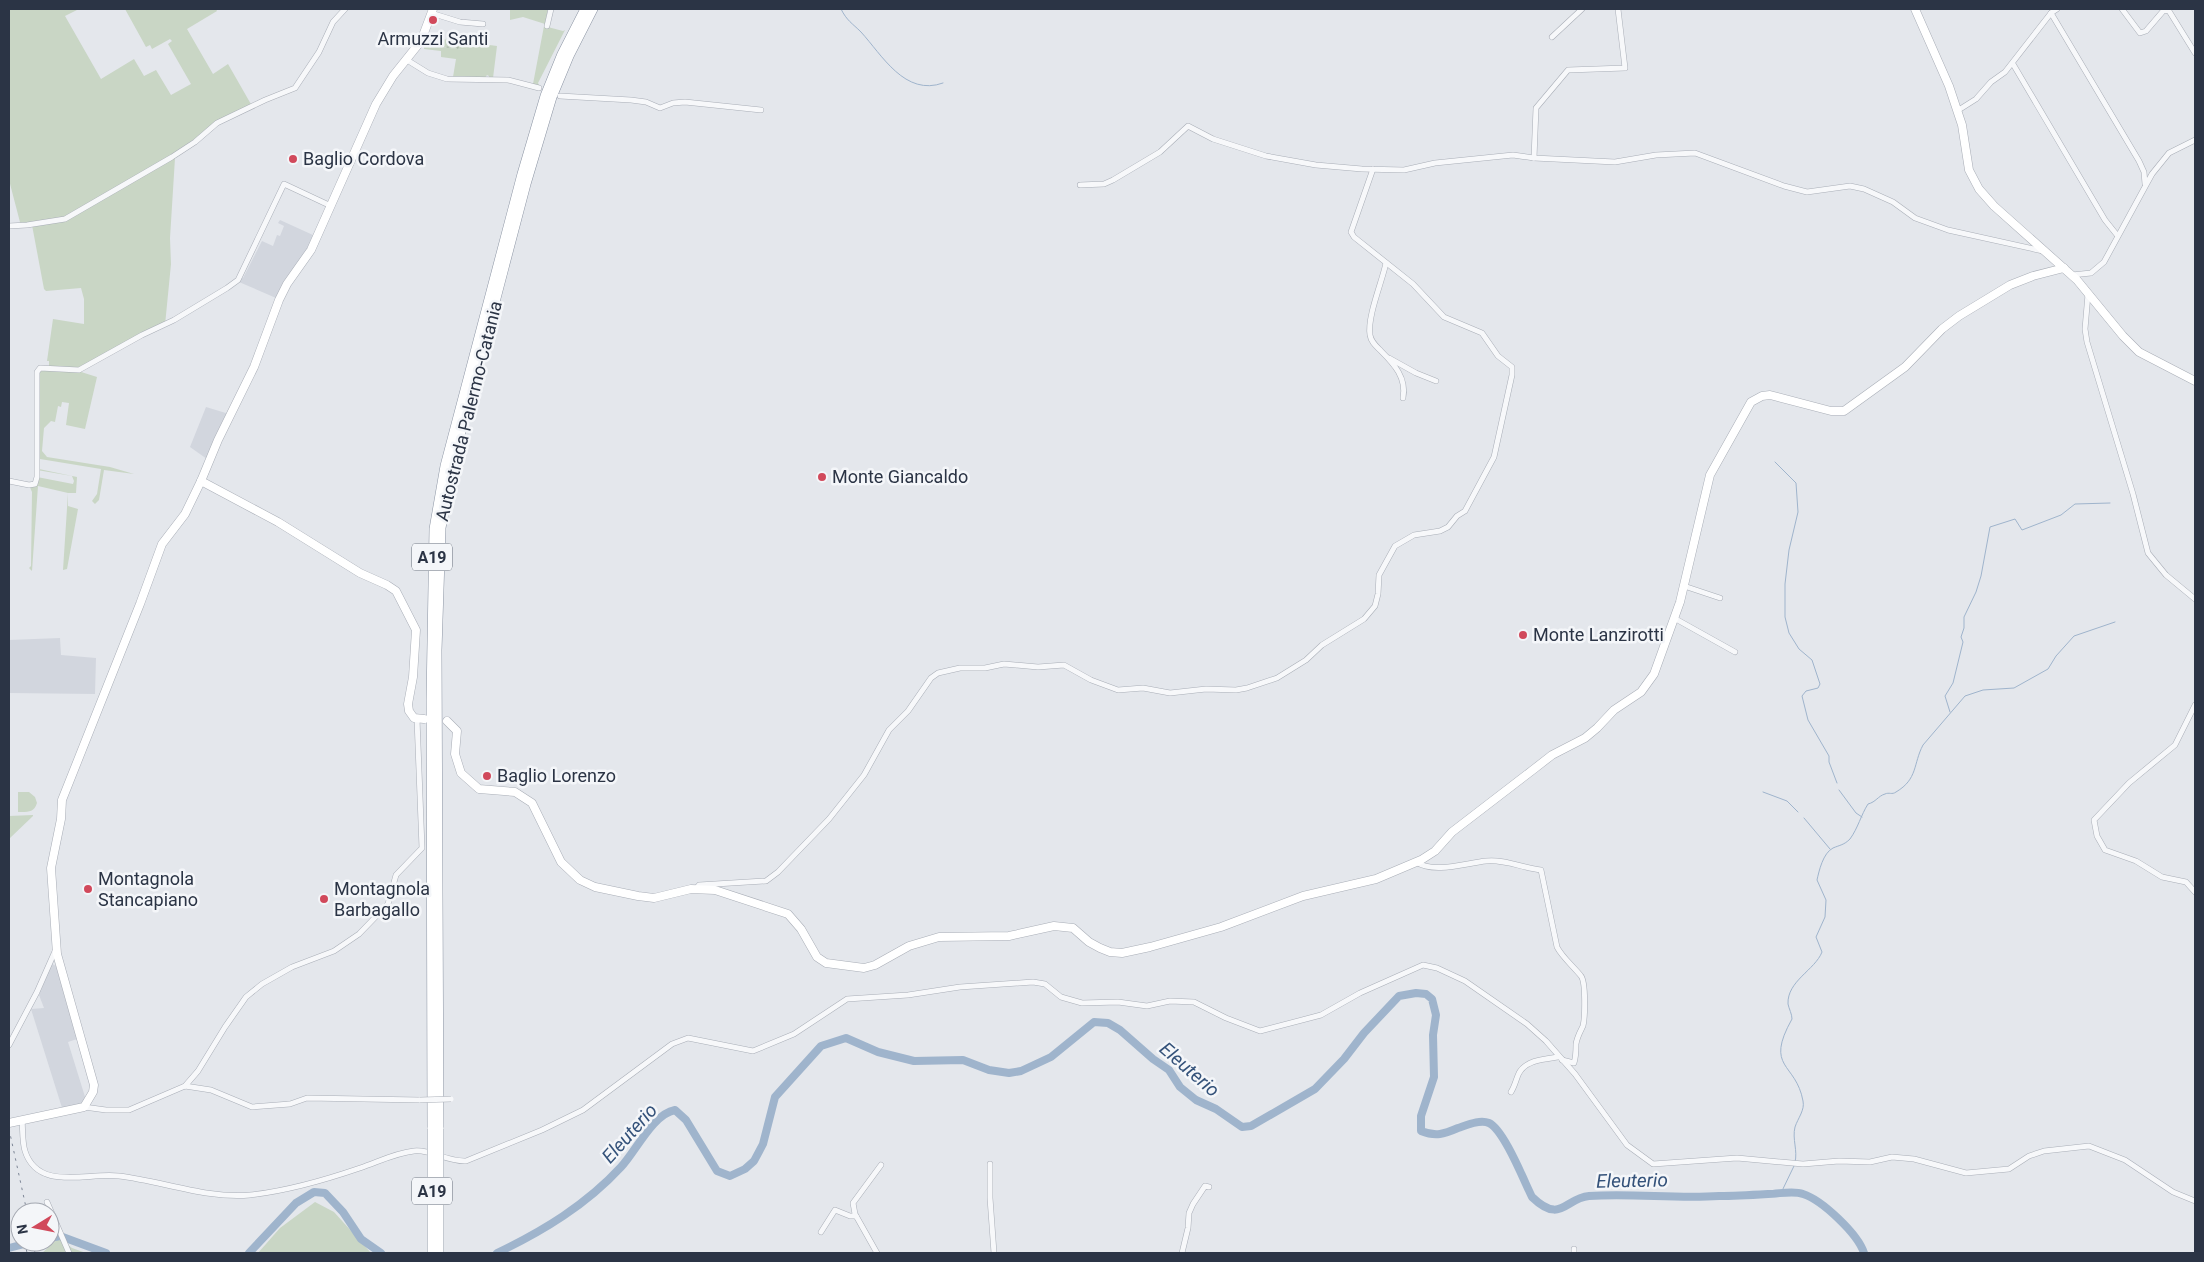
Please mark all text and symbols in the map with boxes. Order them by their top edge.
marker: Armuzzi Santi [427,14,439,26]
place label: Armuzzi Santi [378,28,488,49]
place label: Baglio Cordova [303,148,424,169]
marker: Baglio Cordova [287,153,299,165]
street label: Autostrada Palermo-Catania [431,299,506,523]
place label: Monte Giancaldo [832,466,968,487]
marker: Monte Giancaldo [816,471,828,483]
road number: A19 [412,544,452,570]
place label: Monte Lanzirotti [1533,624,1664,645]
marker: Monte Lanzirotti [1517,629,1529,641]
place label: Baglio Lorenzo [497,765,616,786]
marker: Baglio Lorenzo [481,770,493,782]
place label: Montagnola Stancapiano [98,868,198,910]
place label: Montagnola Barbagallo [334,878,430,920]
marker: Montagnola Stancapiano [82,883,94,895]
marker: Montagnola Barbagallo [318,893,330,905]
water label: Eleuterio [1155,1037,1224,1102]
water label: Eleuterio [597,1099,662,1168]
water label: Eleuterio [1596,1168,1668,1193]
road number: A19 [412,1178,452,1204]
north arrow [10,1202,60,1252]
text: N [13,1223,31,1236]

